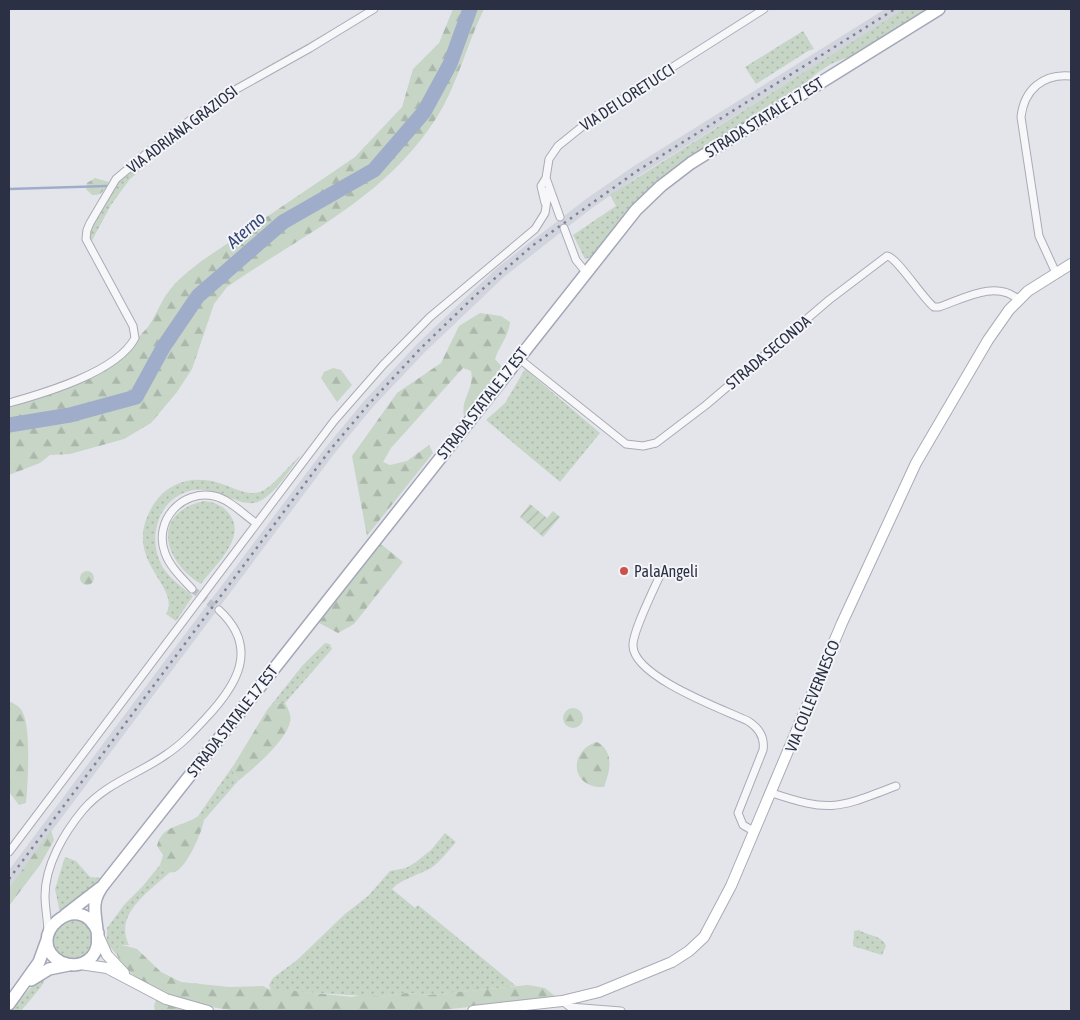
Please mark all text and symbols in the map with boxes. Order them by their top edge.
street label: VIA DEI LORETUCCI [577,60,677,134]
street label: STRADA STATALE 17 EST [702,73,826,161]
street label: VIA ADRIANA GRAZIOSI [123,82,241,176]
water label: Aterno [221,207,269,253]
street label: STRADA SECONDA [722,311,814,393]
street label: STRADA STATALE 17 EST [433,344,531,462]
place label: PalaAngeli [634,562,698,581]
marker: PalaAngeli [618,565,630,577]
street label: VIA COLLEVERNESCO [781,637,843,755]
street label: STRADA STATALE 17 EST [183,662,281,780]

